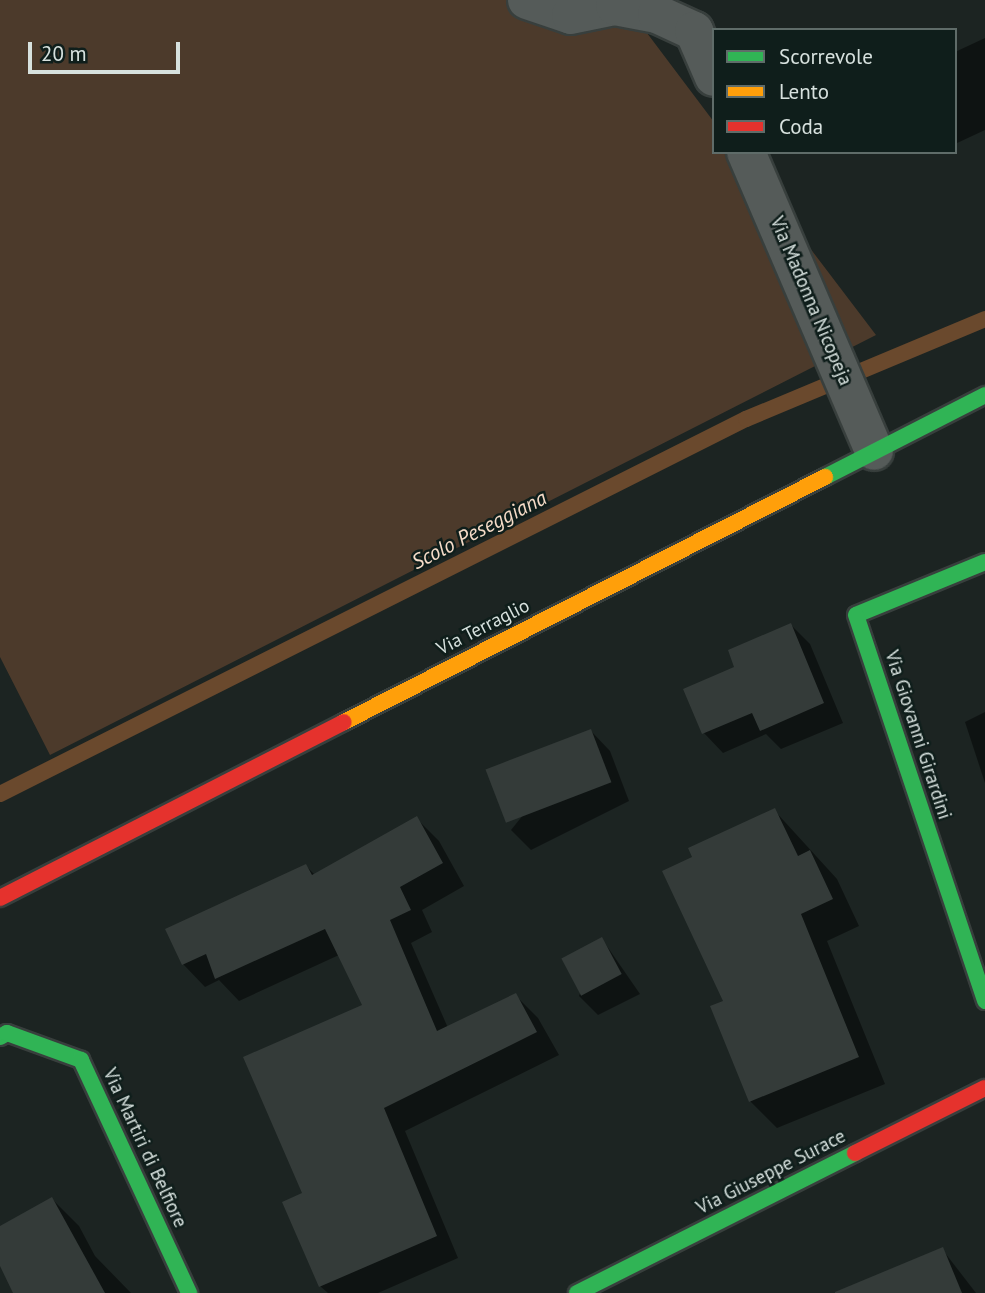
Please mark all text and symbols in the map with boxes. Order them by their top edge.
scale bar [32,28,184,72]
legend [712,28,957,154]
text: 20 m [41,40,87,67]
text: Scorrevole [779,43,873,70]
text: Lento [779,78,829,105]
text: Coda [779,113,823,140]
street label: Via Madonna Nicopeja [765,213,857,389]
water label: Scolo Peseggiana [407,485,551,575]
street label: Via Terraglio [433,594,533,660]
street label: Via Giovanni Girardini [880,648,956,822]
street label: Via Martiri di Belfiore [98,1065,192,1231]
street label: Via Giuseppe Surace [693,1125,849,1219]

